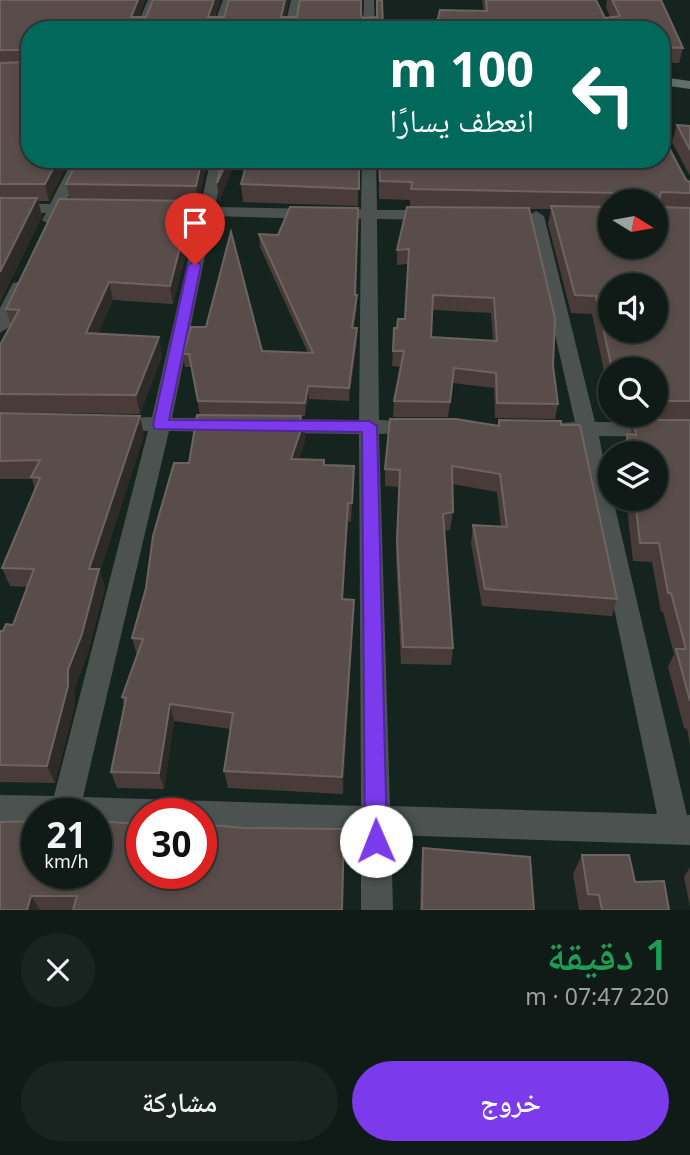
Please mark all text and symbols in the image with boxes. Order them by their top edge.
text: 100 m [389,35,534,101]
icon: left [558,49,649,140]
text: انعطف يسارًا [389,98,534,141]
north arrow [598,189,668,259]
map controls [598,189,668,511]
pin [165,193,225,265]
icon: arrive [176,204,214,242]
button: sound [598,273,668,343]
button: search [598,357,668,427]
button: layers [598,441,668,511]
speed limit sign: 30 [126,798,217,889]
position arrow [339,804,413,878]
text: 21 [46,811,87,858]
text: km/h [44,849,89,873]
text: 1 دقيقة [547,925,669,982]
button: close [21,933,95,1007]
text: 220 m · 07:47 [525,980,669,1012]
button: مشاركة [21,1061,338,1141]
button: خروج [352,1061,669,1141]

